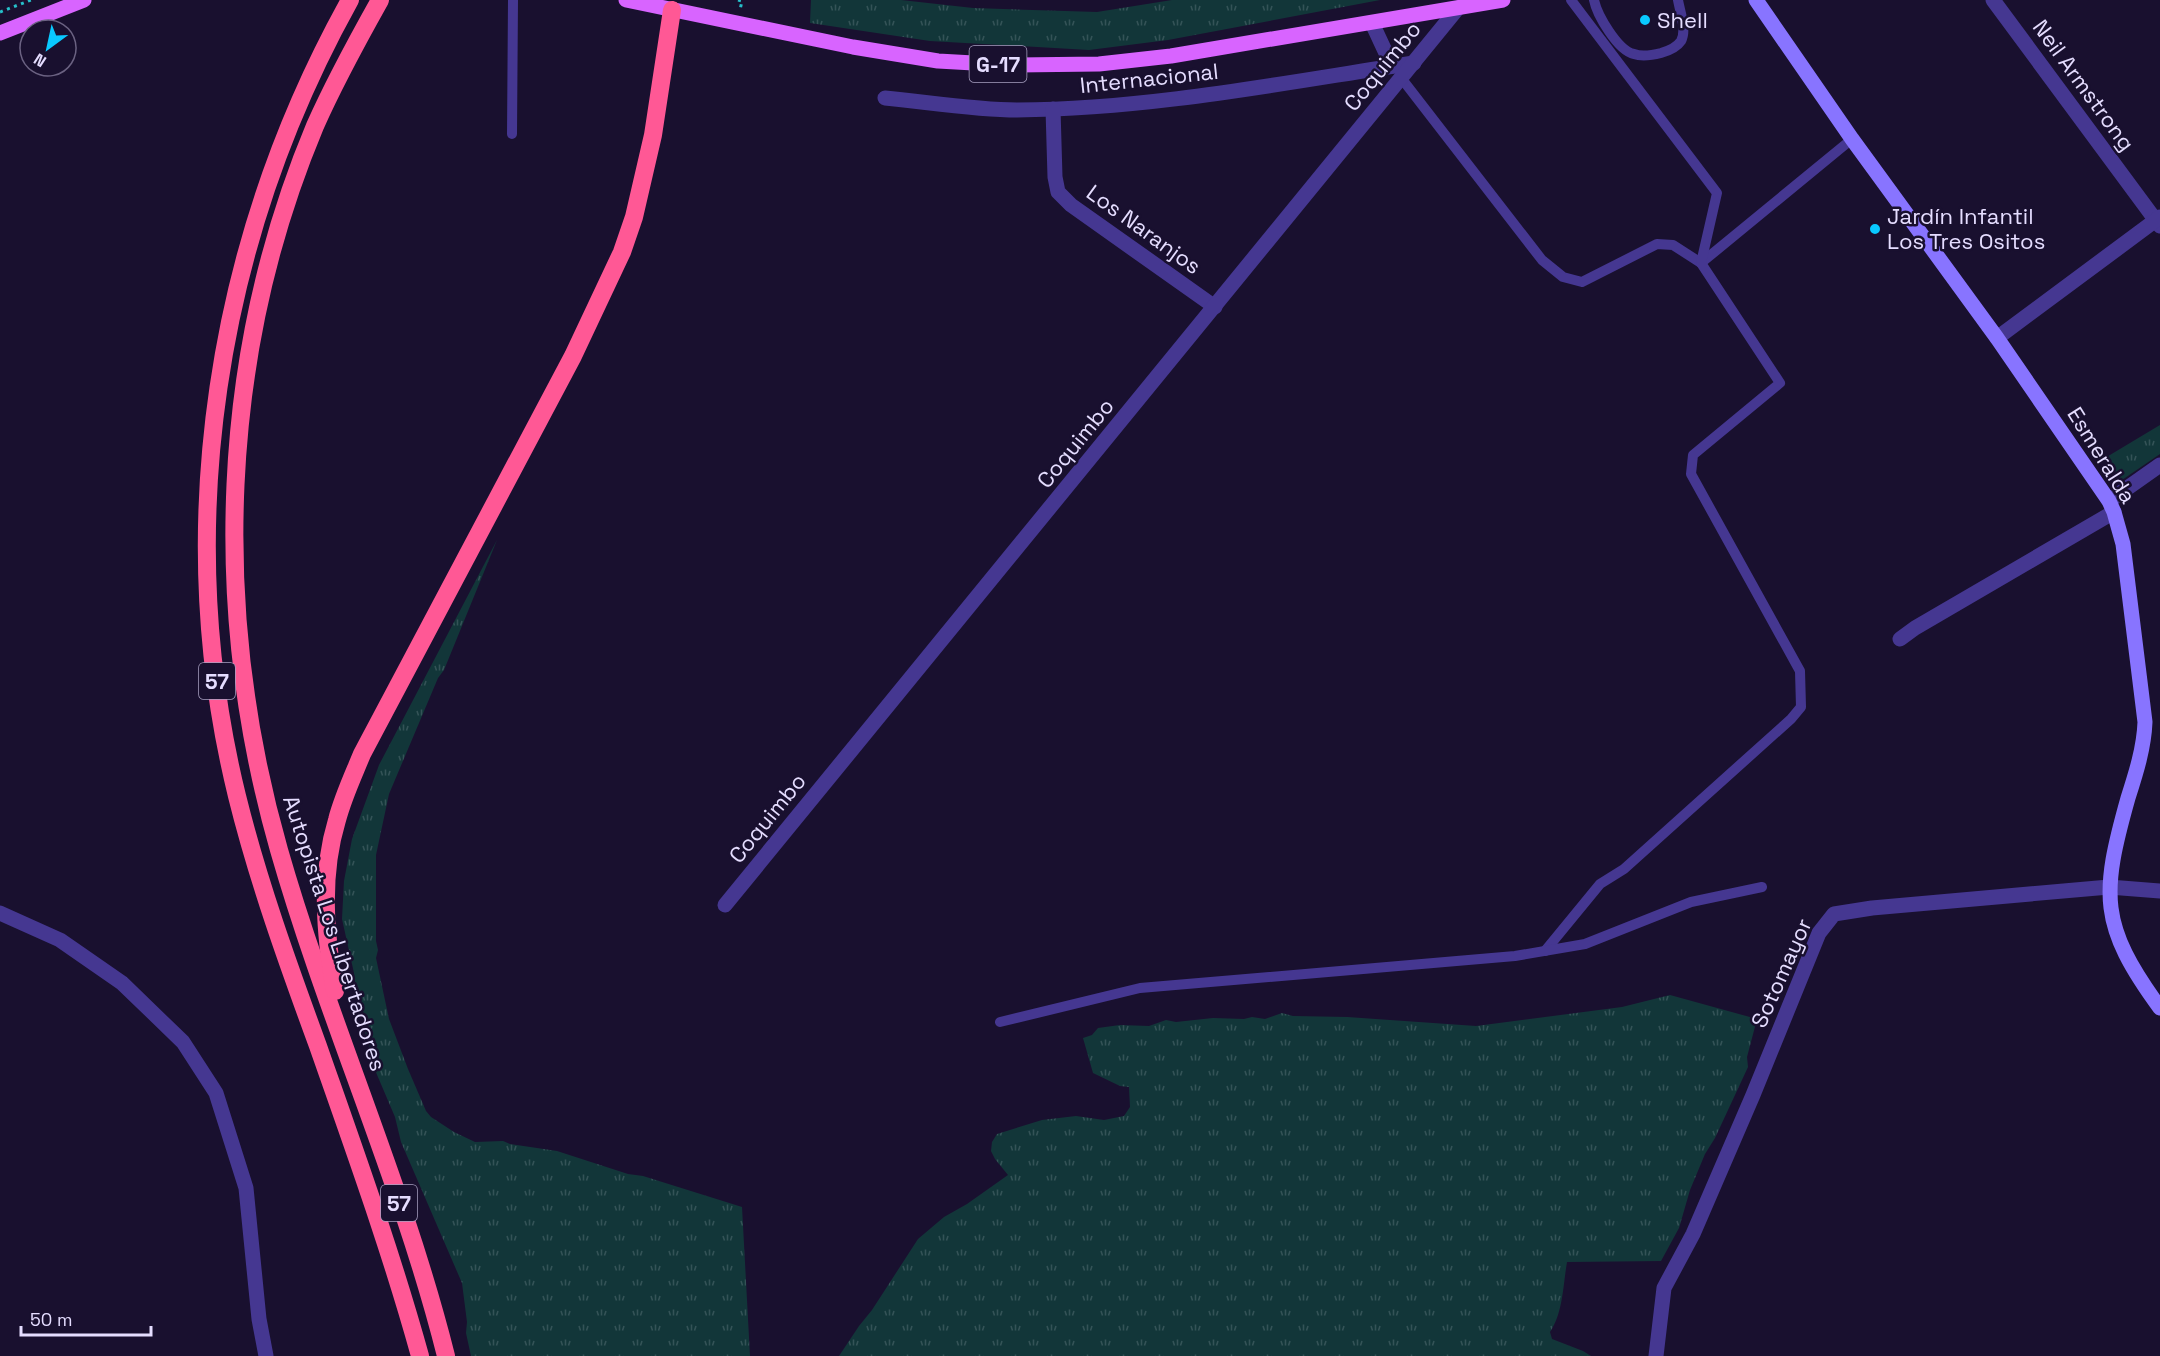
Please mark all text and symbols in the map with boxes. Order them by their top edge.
place label: Shell [1657,6,1708,34]
marker: Shell [1638,13,1652,27]
street label: Neil Armstrong [2027,14,2141,156]
street label: Coquimbo [1337,15,1427,117]
north arrow [18,18,78,78]
road number: G-17 [970,46,1026,82]
text: N [30,48,50,72]
street label: Internacional [1078,57,1220,99]
street label: Los Naranjos [1081,178,1207,280]
place label: Jardín Infantil Los Tres Ositos [1887,202,2045,255]
marker: Jardín Infantil Los Tres Ositos [1868,222,1882,236]
street label: Coquimbo [1030,392,1120,494]
street label: Esmeralda [2061,401,2143,509]
road number: 57 [199,663,235,699]
street label: Coquimbo [722,767,812,869]
street label: Autopista Los Libertadores [277,792,393,1074]
street label: Sotomayor [1744,914,1818,1032]
road number: 57 [381,1185,417,1221]
scale bar [21,1299,152,1337]
text: 50 m [30,1308,72,1331]

